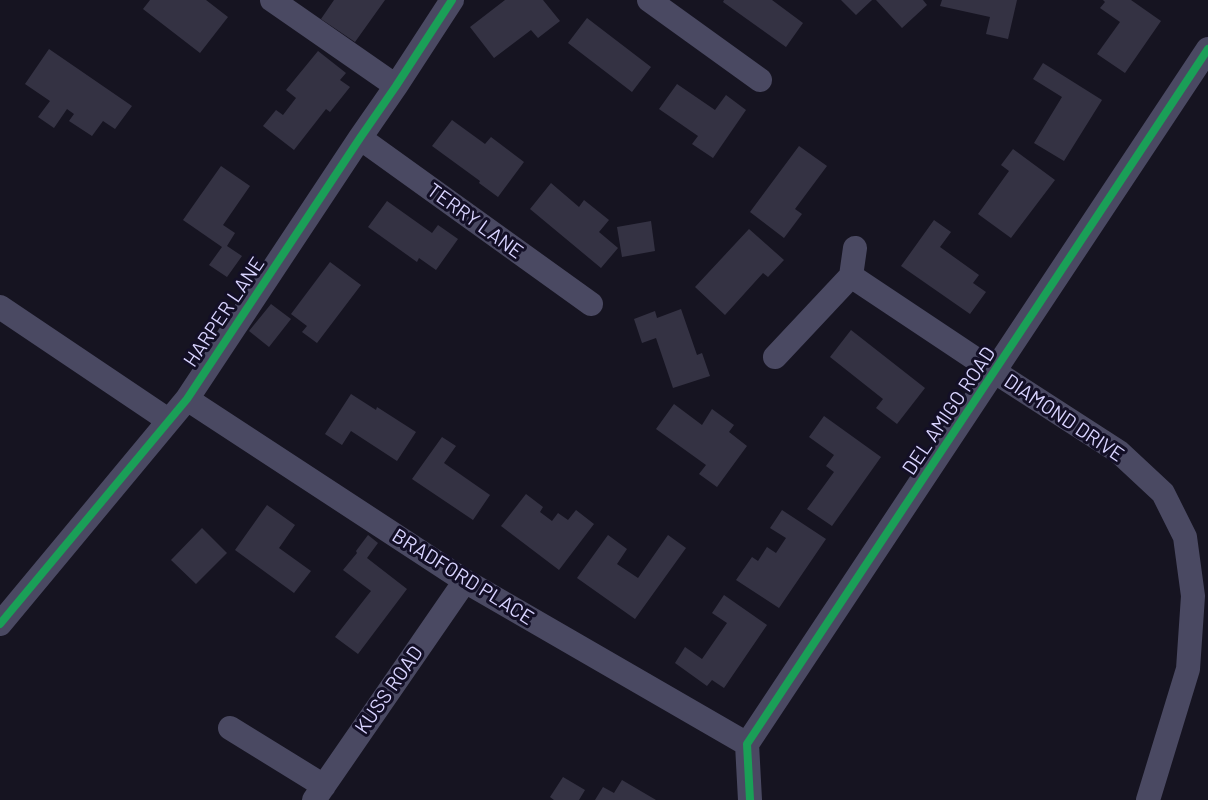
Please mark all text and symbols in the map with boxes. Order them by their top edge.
street label: TERRY LANE [422,178,528,264]
street label: HARPER LANE [178,252,270,372]
street label: DEL AMIGO ROAD [897,342,1001,480]
street label: DIAMOND DRIVE [1000,369,1128,467]
street label: BRADFORD PLACE [388,524,538,630]
street label: KUSS ROAD [350,641,428,739]

